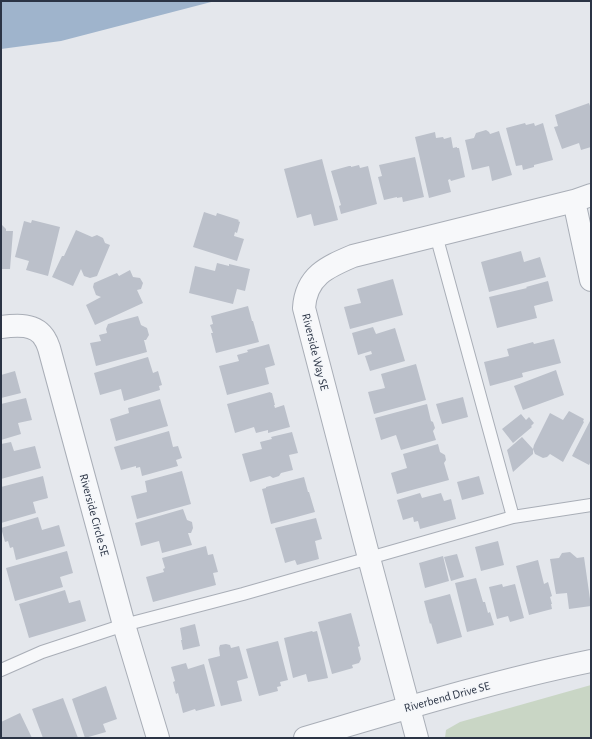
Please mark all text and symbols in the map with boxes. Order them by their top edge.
street label: Riverside Way SE [298,312,332,392]
street label: Riverside Circle SE [76,472,112,558]
street label: Riverbend Drive SE [402,679,492,715]

